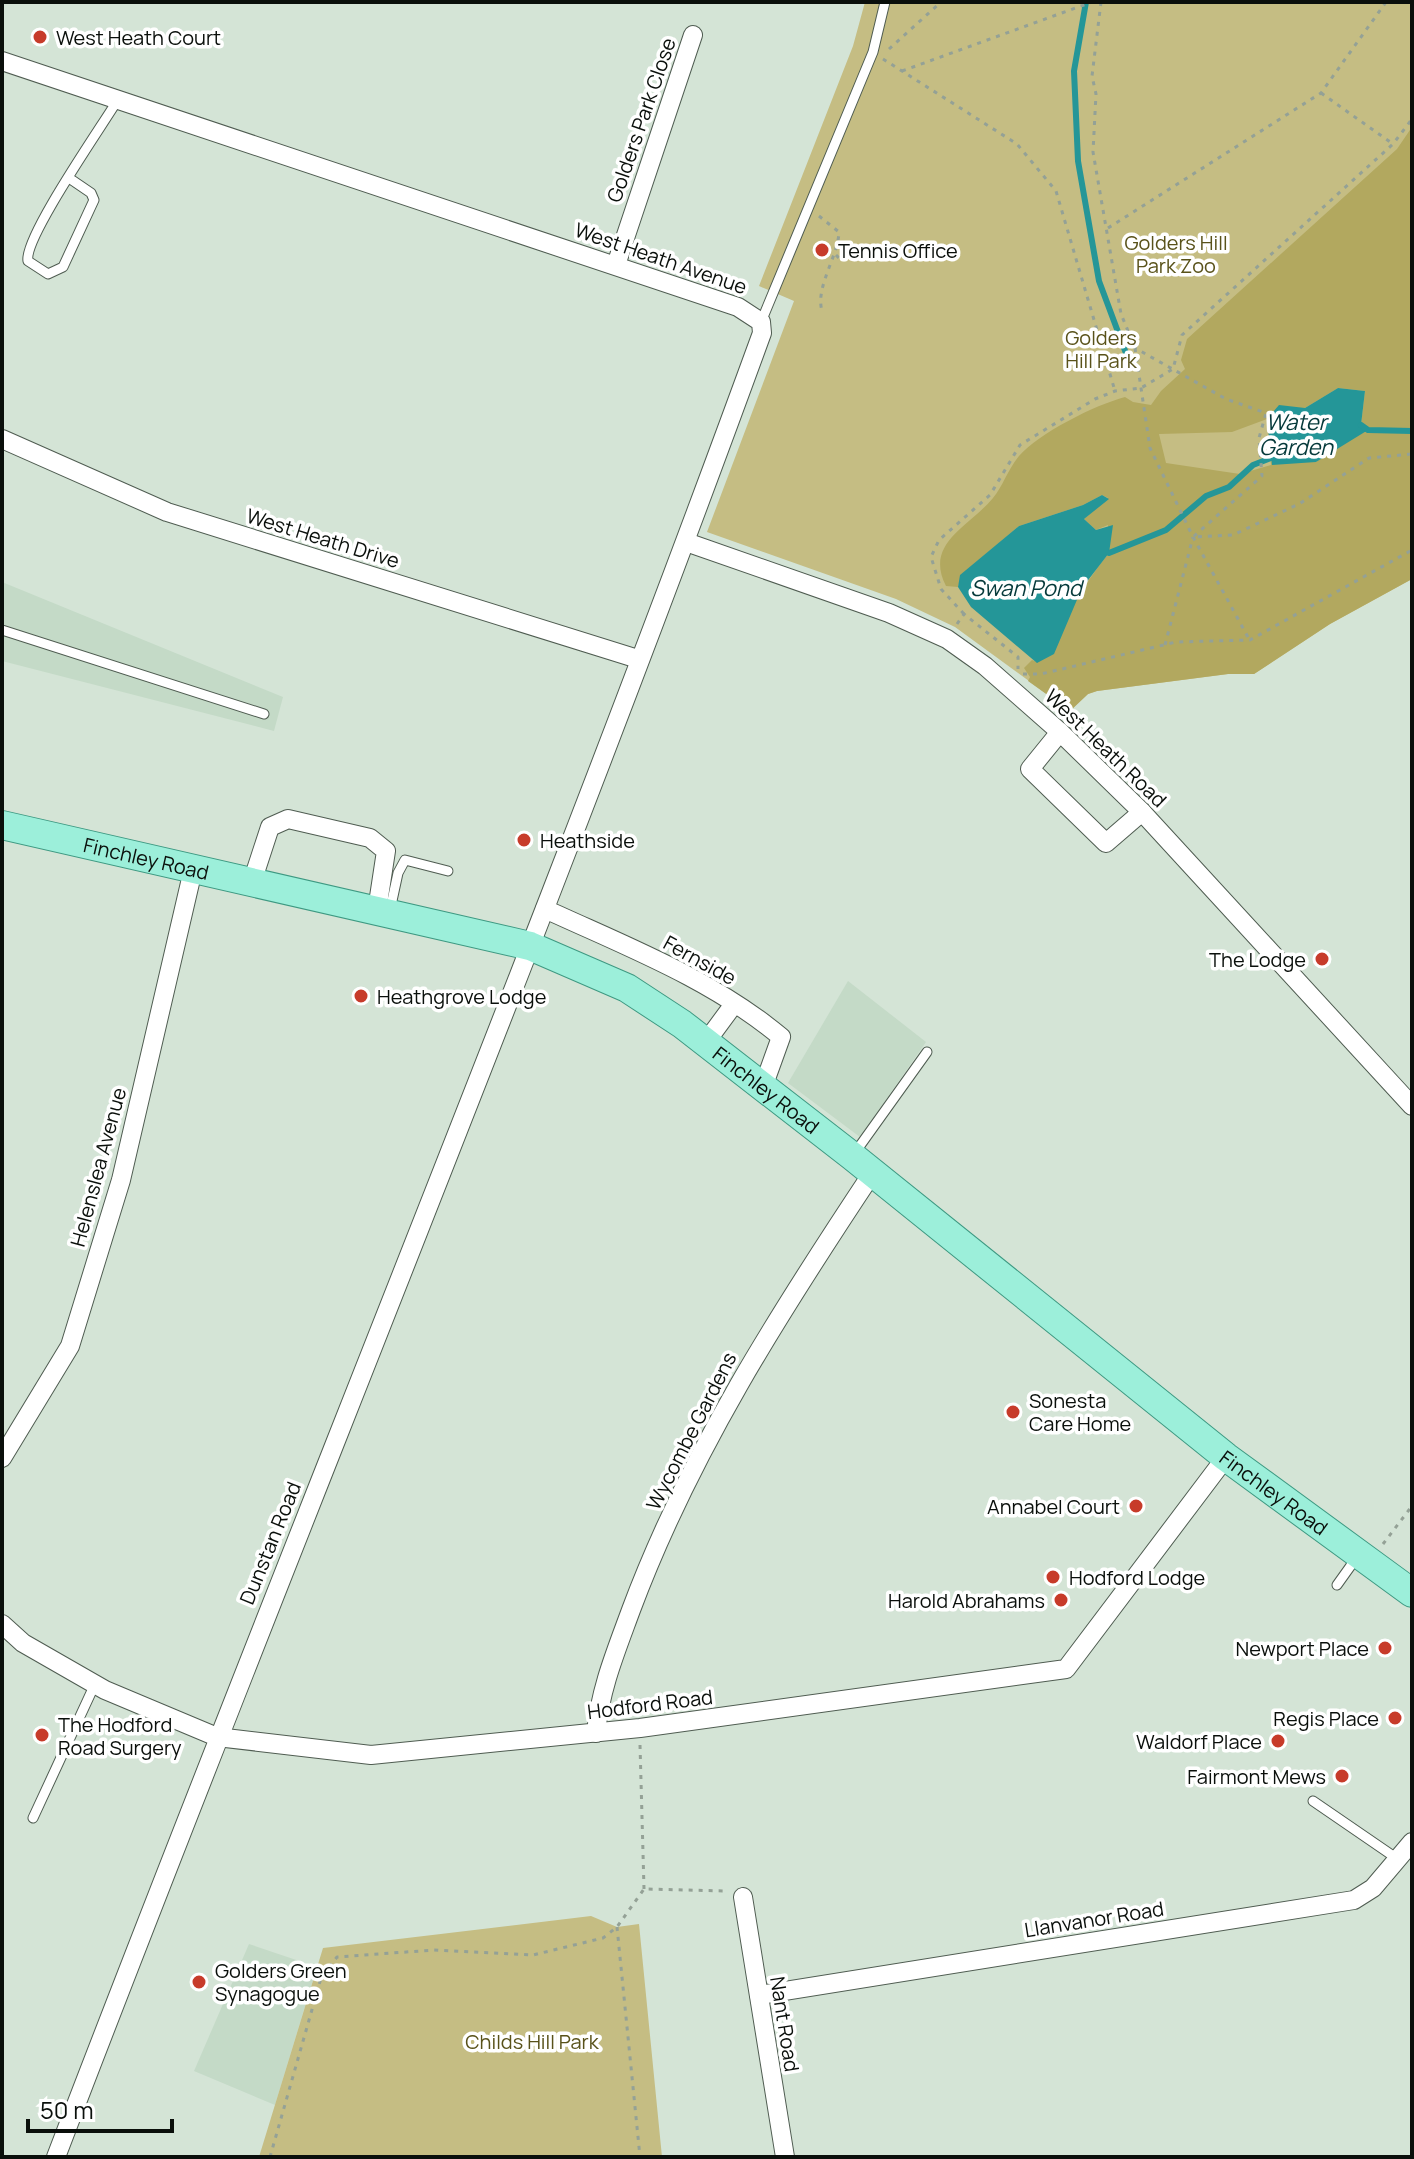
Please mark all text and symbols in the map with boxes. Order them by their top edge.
place label: West Heath Court [56,24,221,51]
marker: West Heath Court [31,28,49,46]
street label: Golders Park Close [600,34,682,206]
street label: West Heath Avenue [571,216,751,300]
park label: Golders Hill Park Zoo [1124,229,1228,279]
place label: Tennis Office [838,237,958,264]
marker: Tennis Office [813,241,831,259]
park label: Golders Hill Park [1065,324,1138,374]
water label: Water Garden [1259,407,1334,462]
street label: West Heath Drive [243,502,403,574]
water label: Swan Pond [970,573,1085,603]
street label: West Heath Road [1039,683,1173,813]
place label: Heathside [540,827,635,854]
street label: Finchley Road [81,831,212,885]
marker: Heathside [515,831,533,849]
street label: Fernside [659,929,741,991]
place label: The Lodge [1209,946,1306,973]
marker: The Lodge [1313,950,1331,968]
place label: Heathgrove Lodge [377,983,546,1010]
marker: Heathgrove Lodge [352,987,370,1005]
street label: Finchley Road [708,1040,825,1139]
street label: Helenslea Avenue [64,1085,132,1249]
street label: Wycombe Gardens [640,1347,742,1515]
place label: Sonesta Care Home [1029,1387,1131,1437]
marker: Sonesta Care Home [1004,1403,1022,1421]
street label: Finchley Road [1215,1444,1334,1541]
street label: Dunstan Road [233,1478,307,1608]
place label: Annabel Court [987,1493,1120,1520]
marker: Annabel Court [1127,1497,1145,1515]
place label: Hodford Lodge [1069,1564,1205,1591]
marker: Hodford Lodge [1044,1568,1062,1586]
place label: Harold Abrahams [888,1587,1045,1614]
marker: Harold Abrahams [1052,1591,1070,1609]
place label: Newport Place [1235,1635,1369,1662]
marker: Newport Place [1376,1639,1394,1657]
street label: Hodford Road [586,1683,714,1725]
place label: Regis Place [1273,1705,1379,1732]
marker: Regis Place [1386,1709,1404,1727]
place label: The Hodford Road Surgery [58,1711,182,1761]
marker: The Hodford Road Surgery [33,1726,51,1744]
place label: Waldorf Place [1136,1728,1262,1755]
marker: Waldorf Place [1269,1732,1287,1750]
place label: Fairmont Mews [1187,1763,1326,1790]
marker: Fairmont Mews [1333,1767,1351,1785]
street label: Llanvanor Road [1022,1895,1166,1943]
place label: Golders Green Synagogue [215,1957,347,2007]
marker: Golders Green Synagogue [190,1973,208,1991]
street label: Nant Road [764,1974,806,2074]
park label: Childs Hill Park [465,2028,600,2055]
scale bar [28,2083,172,2133]
text: 50 m [40,2093,94,2126]

